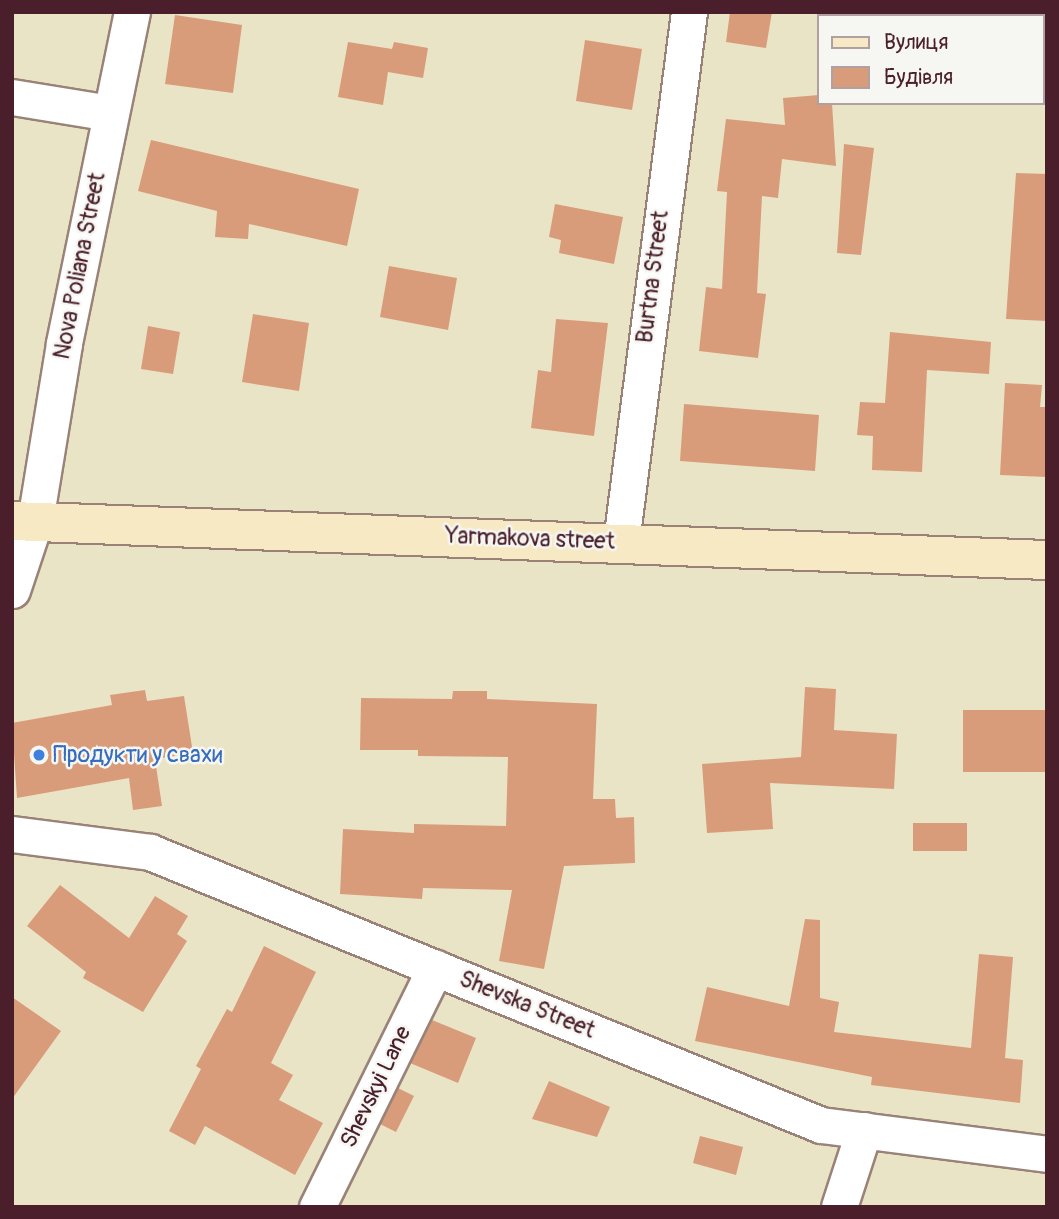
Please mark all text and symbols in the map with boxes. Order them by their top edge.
legend [818,14,1045,105]
text: Вулиця [884,29,948,56]
text: Будівля [884,64,953,91]
street label: Nova Poliana Street [48,170,112,362]
street label: Burtna Street [631,209,675,345]
street label: Yarmakova street [445,522,615,556]
place label: Продукти у свахи [53,741,222,769]
marker: Продукти у свахи [31,747,47,763]
street label: Shevska Street [455,965,599,1045]
street label: Shevskyi Lane [335,1022,417,1152]

